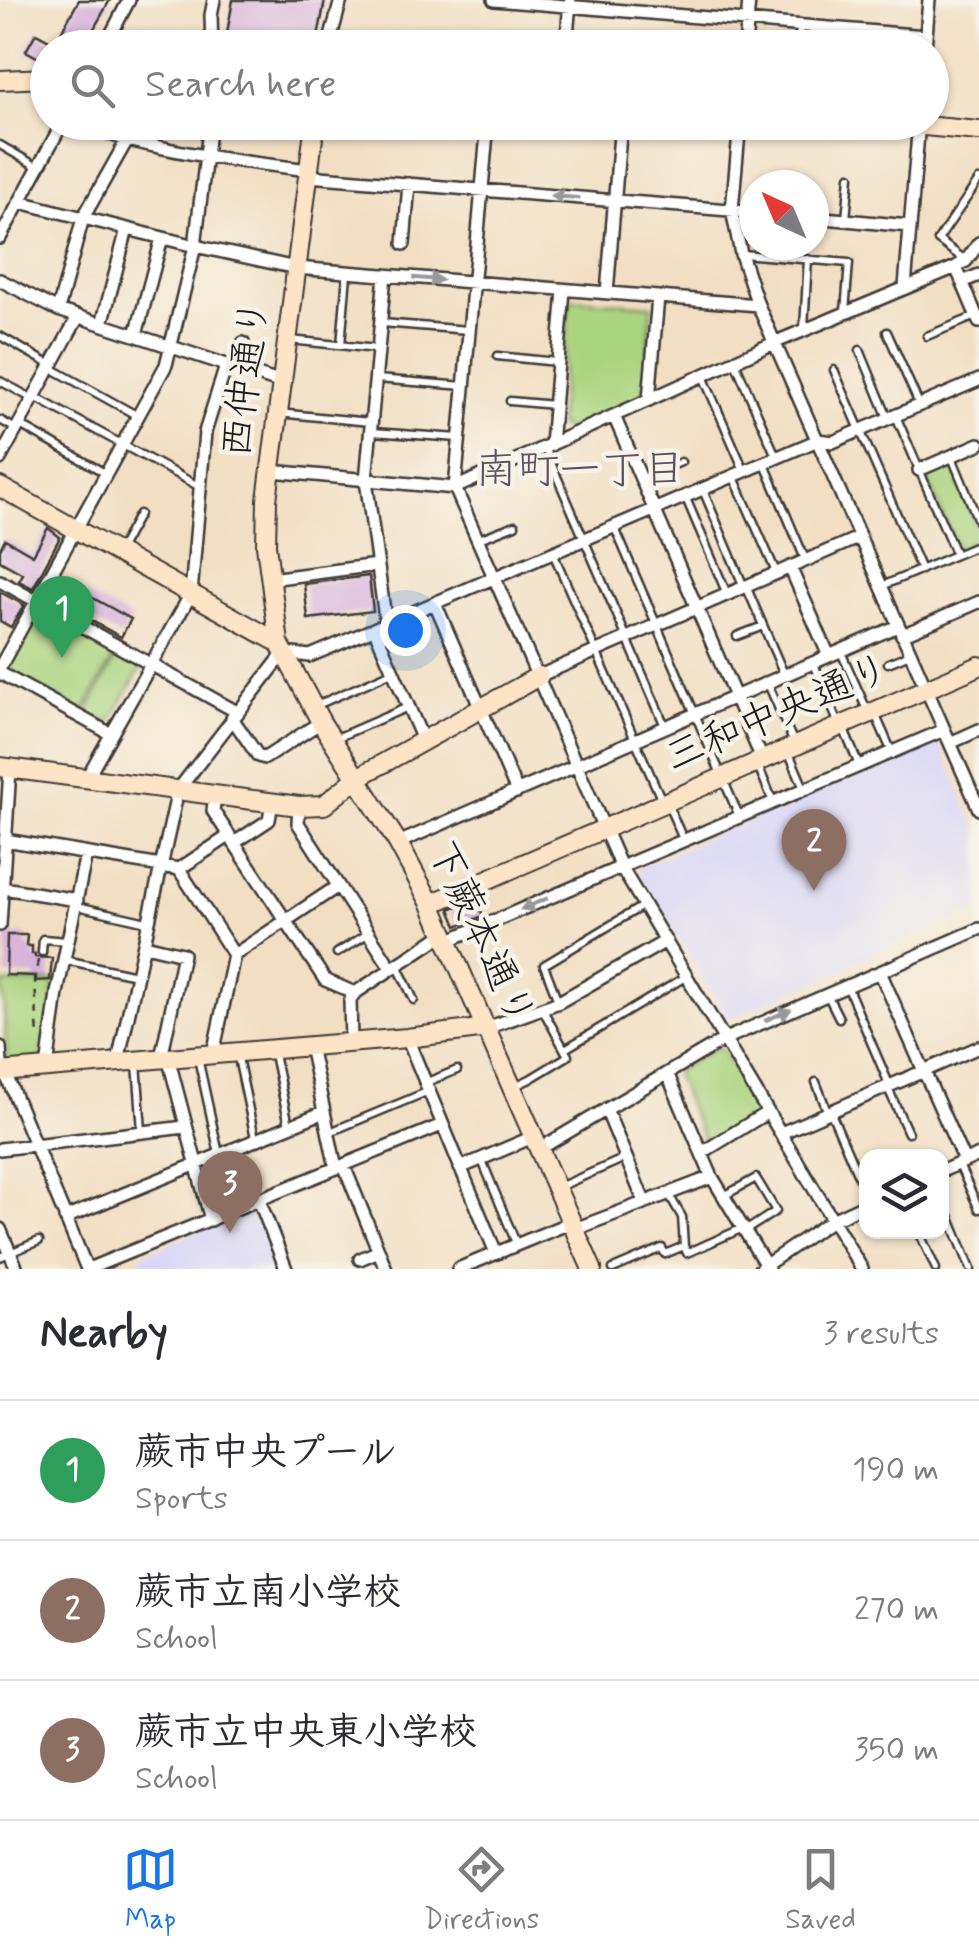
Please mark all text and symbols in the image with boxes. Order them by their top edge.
search box [30,30,949,140]
icon: search [65,58,120,113]
text: Search here [145,61,336,110]
north arrow [739,170,829,260]
one-way arrow [549,188,581,204]
one-way arrow [413,272,444,288]
street label: 西仲通り [211,295,283,461]
district label: 南町一丁目 [475,444,685,499]
pin: 1 [30,576,94,658]
your location [380,605,431,656]
street label: 三和中央通り [657,643,899,785]
pin: 2 [782,808,846,891]
street label: 下蕨本通り [414,832,546,1036]
one-way arrow [519,896,549,912]
one-way arrow [763,1007,793,1023]
map controls [859,1149,949,1239]
button: layers [859,1149,949,1239]
pin: 3 [198,1150,262,1233]
text: Nearby [40,1307,168,1362]
text: 3 results [823,1313,939,1355]
text: 蕨市中央プール [135,1429,397,1478]
text: 1 [65,1449,80,1491]
text: 190 m [852,1449,939,1491]
text: Sports [135,1478,228,1520]
text: 蕨市立南小学校 [135,1569,401,1618]
text: 2 [65,1589,80,1631]
text: 270 m [854,1589,939,1631]
text: School [135,1618,218,1660]
text: 蕨市立中央東小学校 [135,1709,477,1758]
text: 3 [65,1729,80,1771]
text: 350 m [854,1729,939,1771]
text: School [135,1758,218,1800]
tab: Map [123,1842,178,1939]
tab: Directions [424,1842,539,1939]
tab: Saved [785,1842,856,1939]

